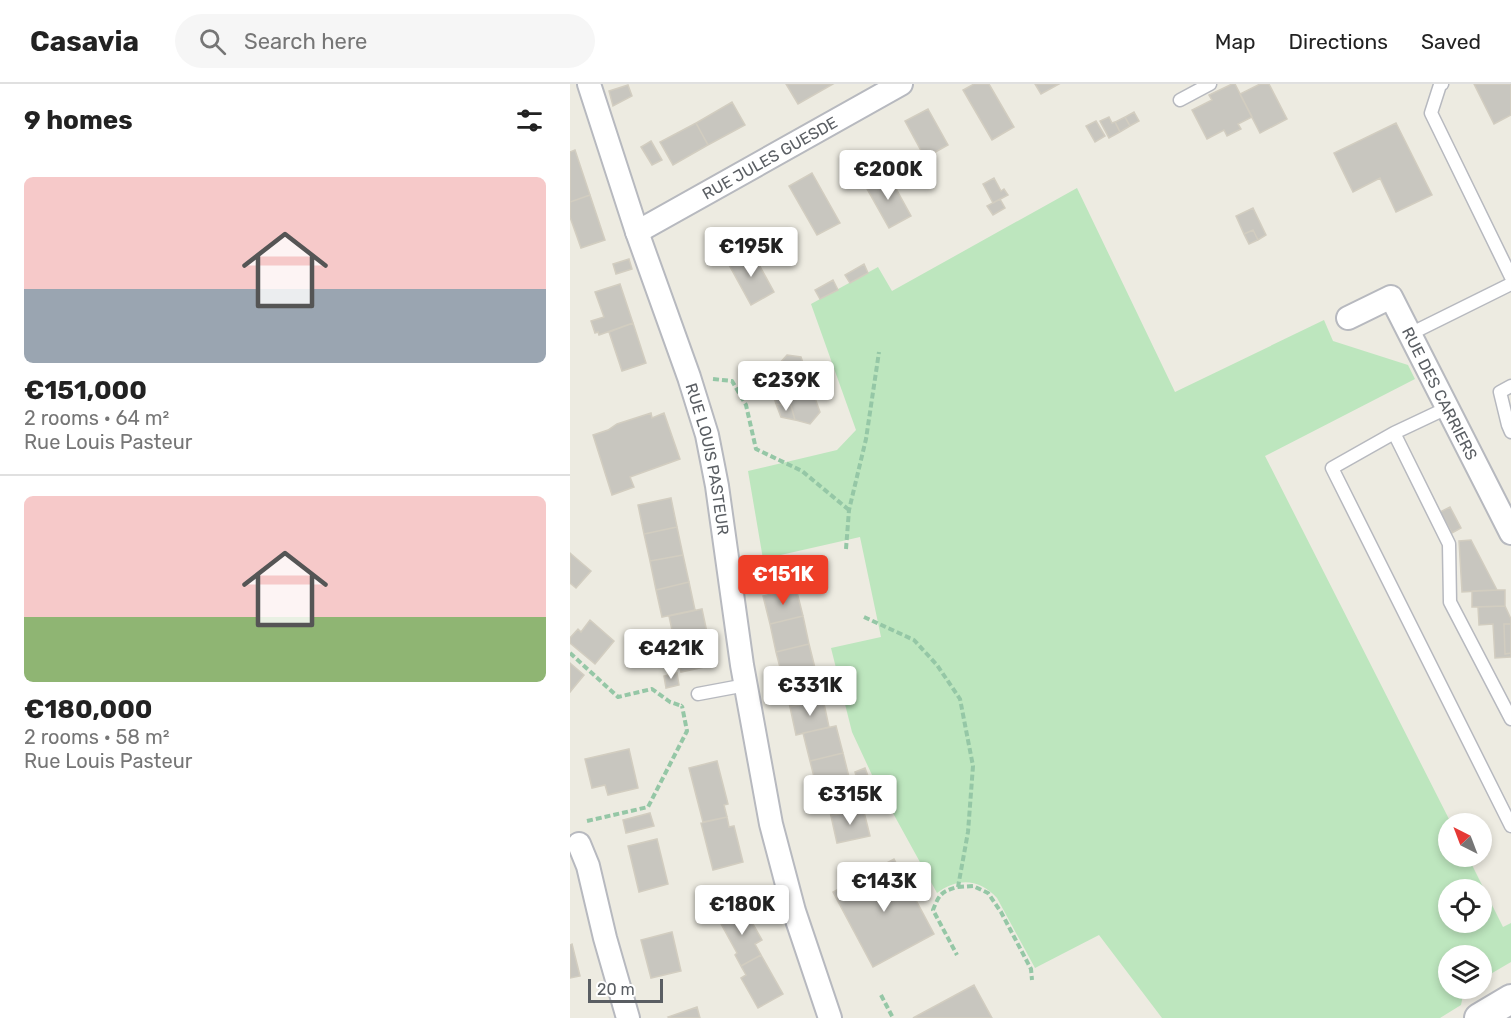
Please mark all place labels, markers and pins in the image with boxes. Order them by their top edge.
pin: €200K [846,150,930,201]
pin: €195K [709,227,793,278]
pin: €239K [744,361,828,412]
pin: €151K [741,555,825,606]
pin: €421K [629,629,713,680]
pin: €331K [768,666,852,717]
pin: €315K [808,775,892,826]
pin: €143K [842,862,926,913]
pin: €180K [700,885,784,936]

